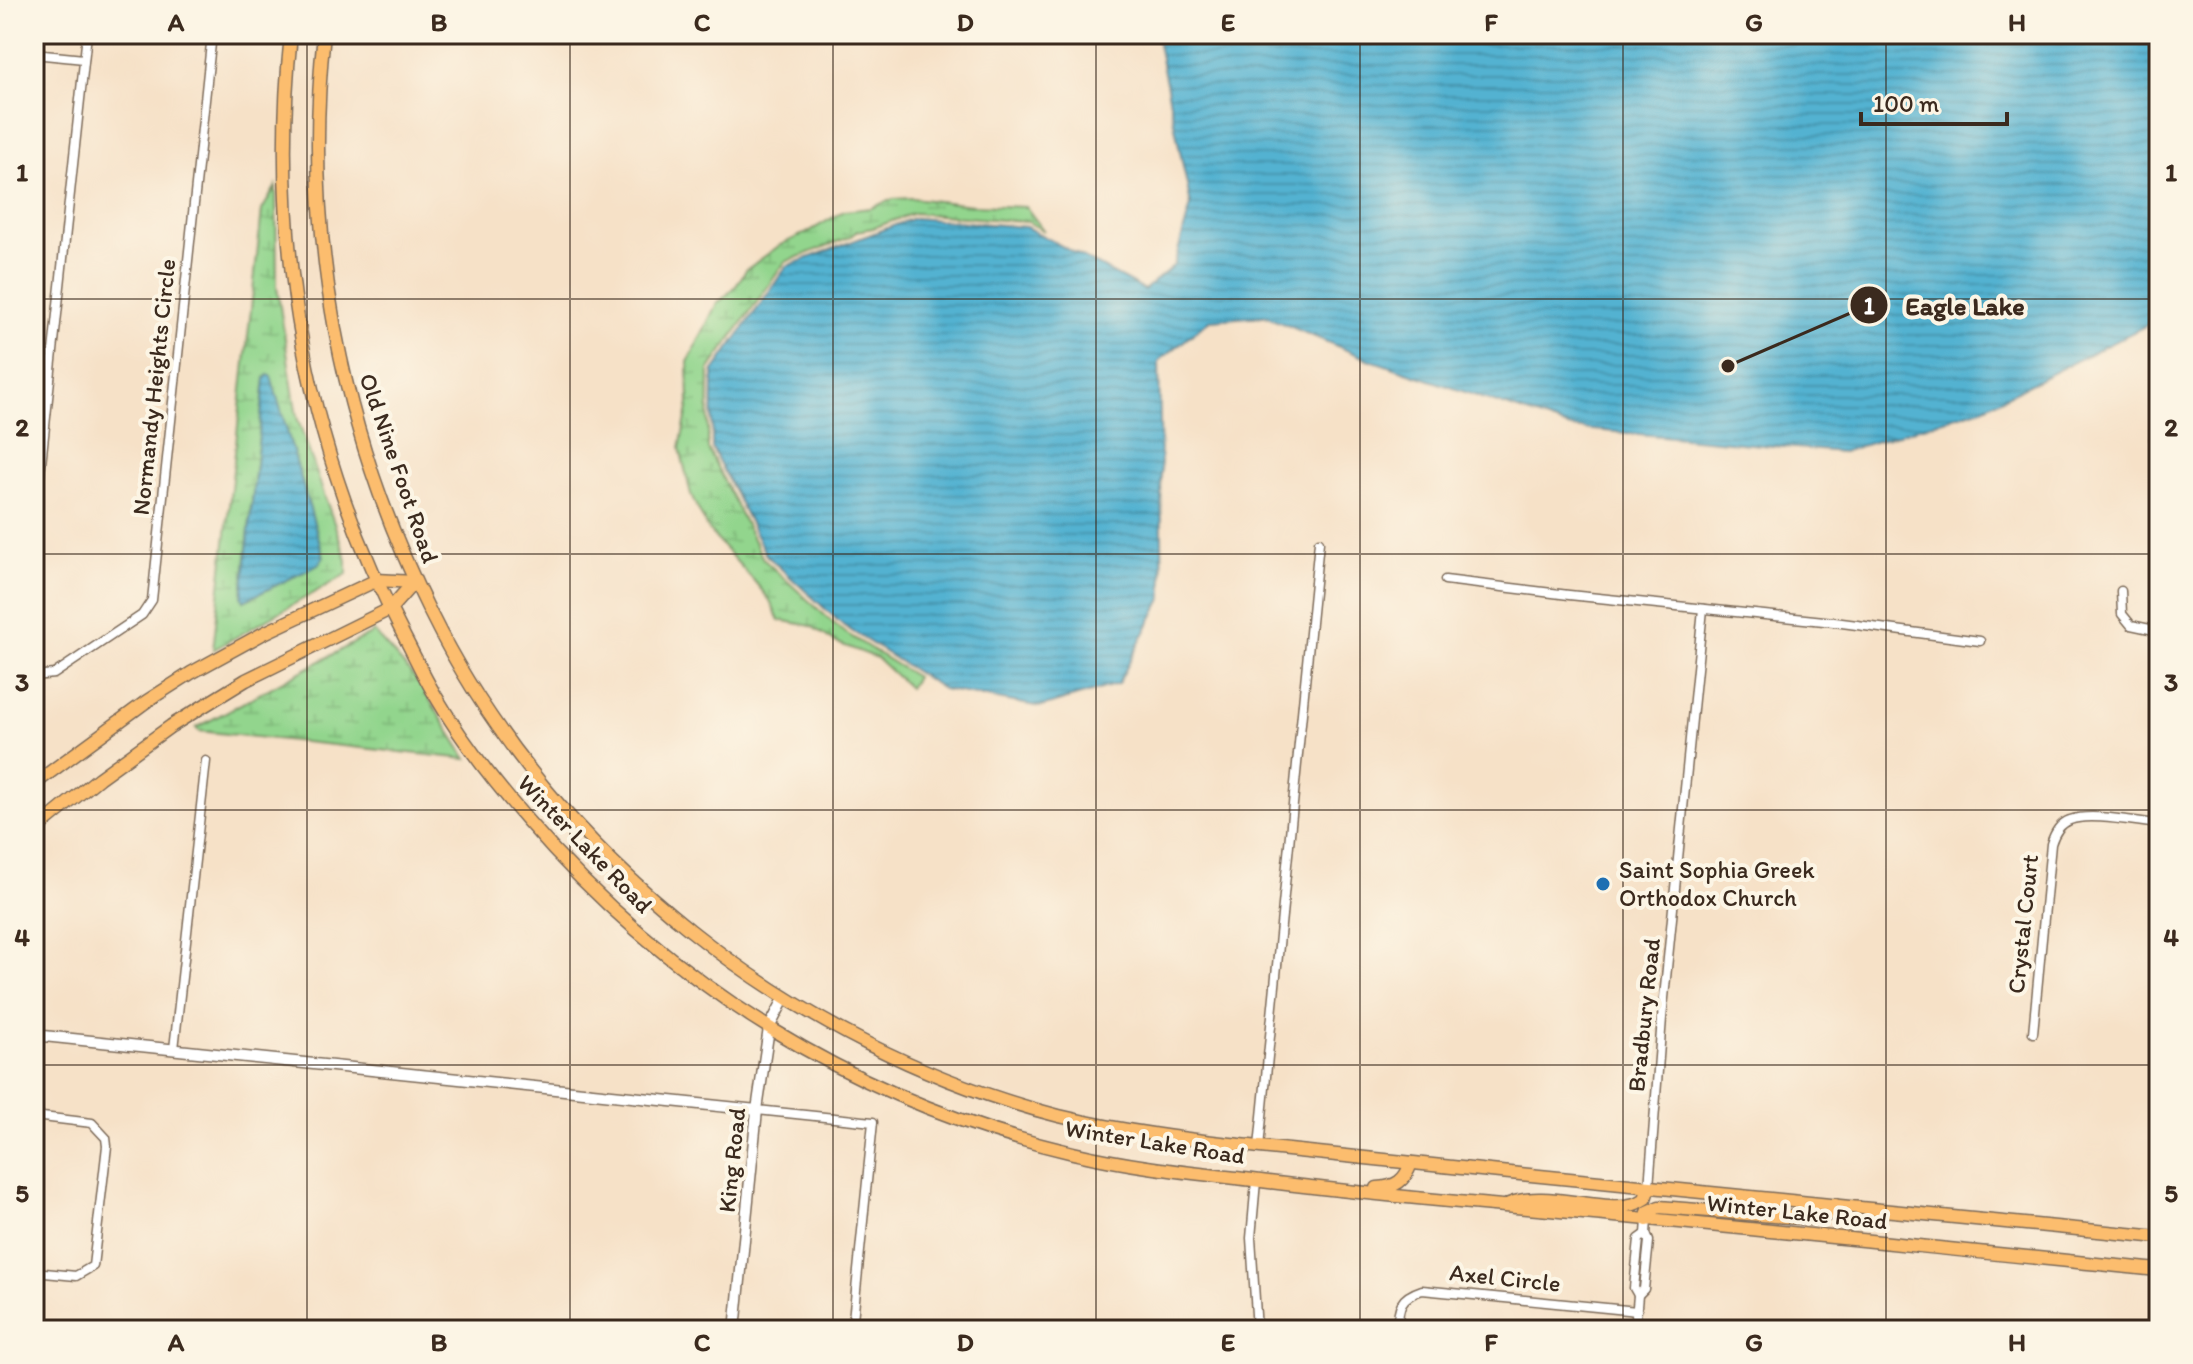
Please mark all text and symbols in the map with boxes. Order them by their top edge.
text: A [167,6,185,38]
text: B [431,6,448,38]
text: C [694,6,711,38]
text: D [956,6,974,38]
text: E [1221,6,1235,38]
text: F [1484,6,1498,38]
text: G [1745,6,1763,38]
text: H [2008,6,2026,38]
scale bar [1861,76,2007,126]
text: 100 m [1873,89,1939,118]
text: 1 [16,156,28,188]
text: 1 [2165,156,2177,188]
street label: Normandy Heights Circle [126,257,181,517]
callout: Eagle Lake [1849,280,2040,330]
text: Eagle Lake [1905,290,2025,322]
text: 1 [1863,291,1875,320]
street label: Old Nine Foot Road [353,369,446,567]
text: 2 [15,411,29,443]
text: 2 [2164,411,2178,443]
text: 3 [15,666,29,698]
text: 3 [2164,666,2178,698]
street label: Winter Lake Road [512,768,659,919]
street label: Crystal Court [2001,853,2044,995]
place label: Saint Sophia Greek Orthodox Church [1619,855,1815,912]
marker: Saint Sophia Greek Orthodox Church [1594,875,1612,893]
text: 4 [14,921,30,953]
text: 4 [2163,921,2179,953]
street label: Bradbury Road [1621,937,1666,1093]
street label: King Road [712,1106,751,1214]
street label: Winter Lake Road [1063,1113,1247,1170]
text: 5 [15,1177,29,1209]
text: 5 [2164,1177,2178,1209]
street label: Winter Lake Road [1705,1188,1889,1235]
street label: Axel Circle [1448,1257,1562,1298]
text: A [167,1326,185,1358]
text: B [431,1326,448,1358]
text: C [694,1326,711,1358]
text: D [956,1326,974,1358]
text: E [1221,1326,1235,1358]
text: F [1484,1326,1498,1358]
text: G [1745,1326,1763,1358]
text: H [2008,1326,2026,1358]

